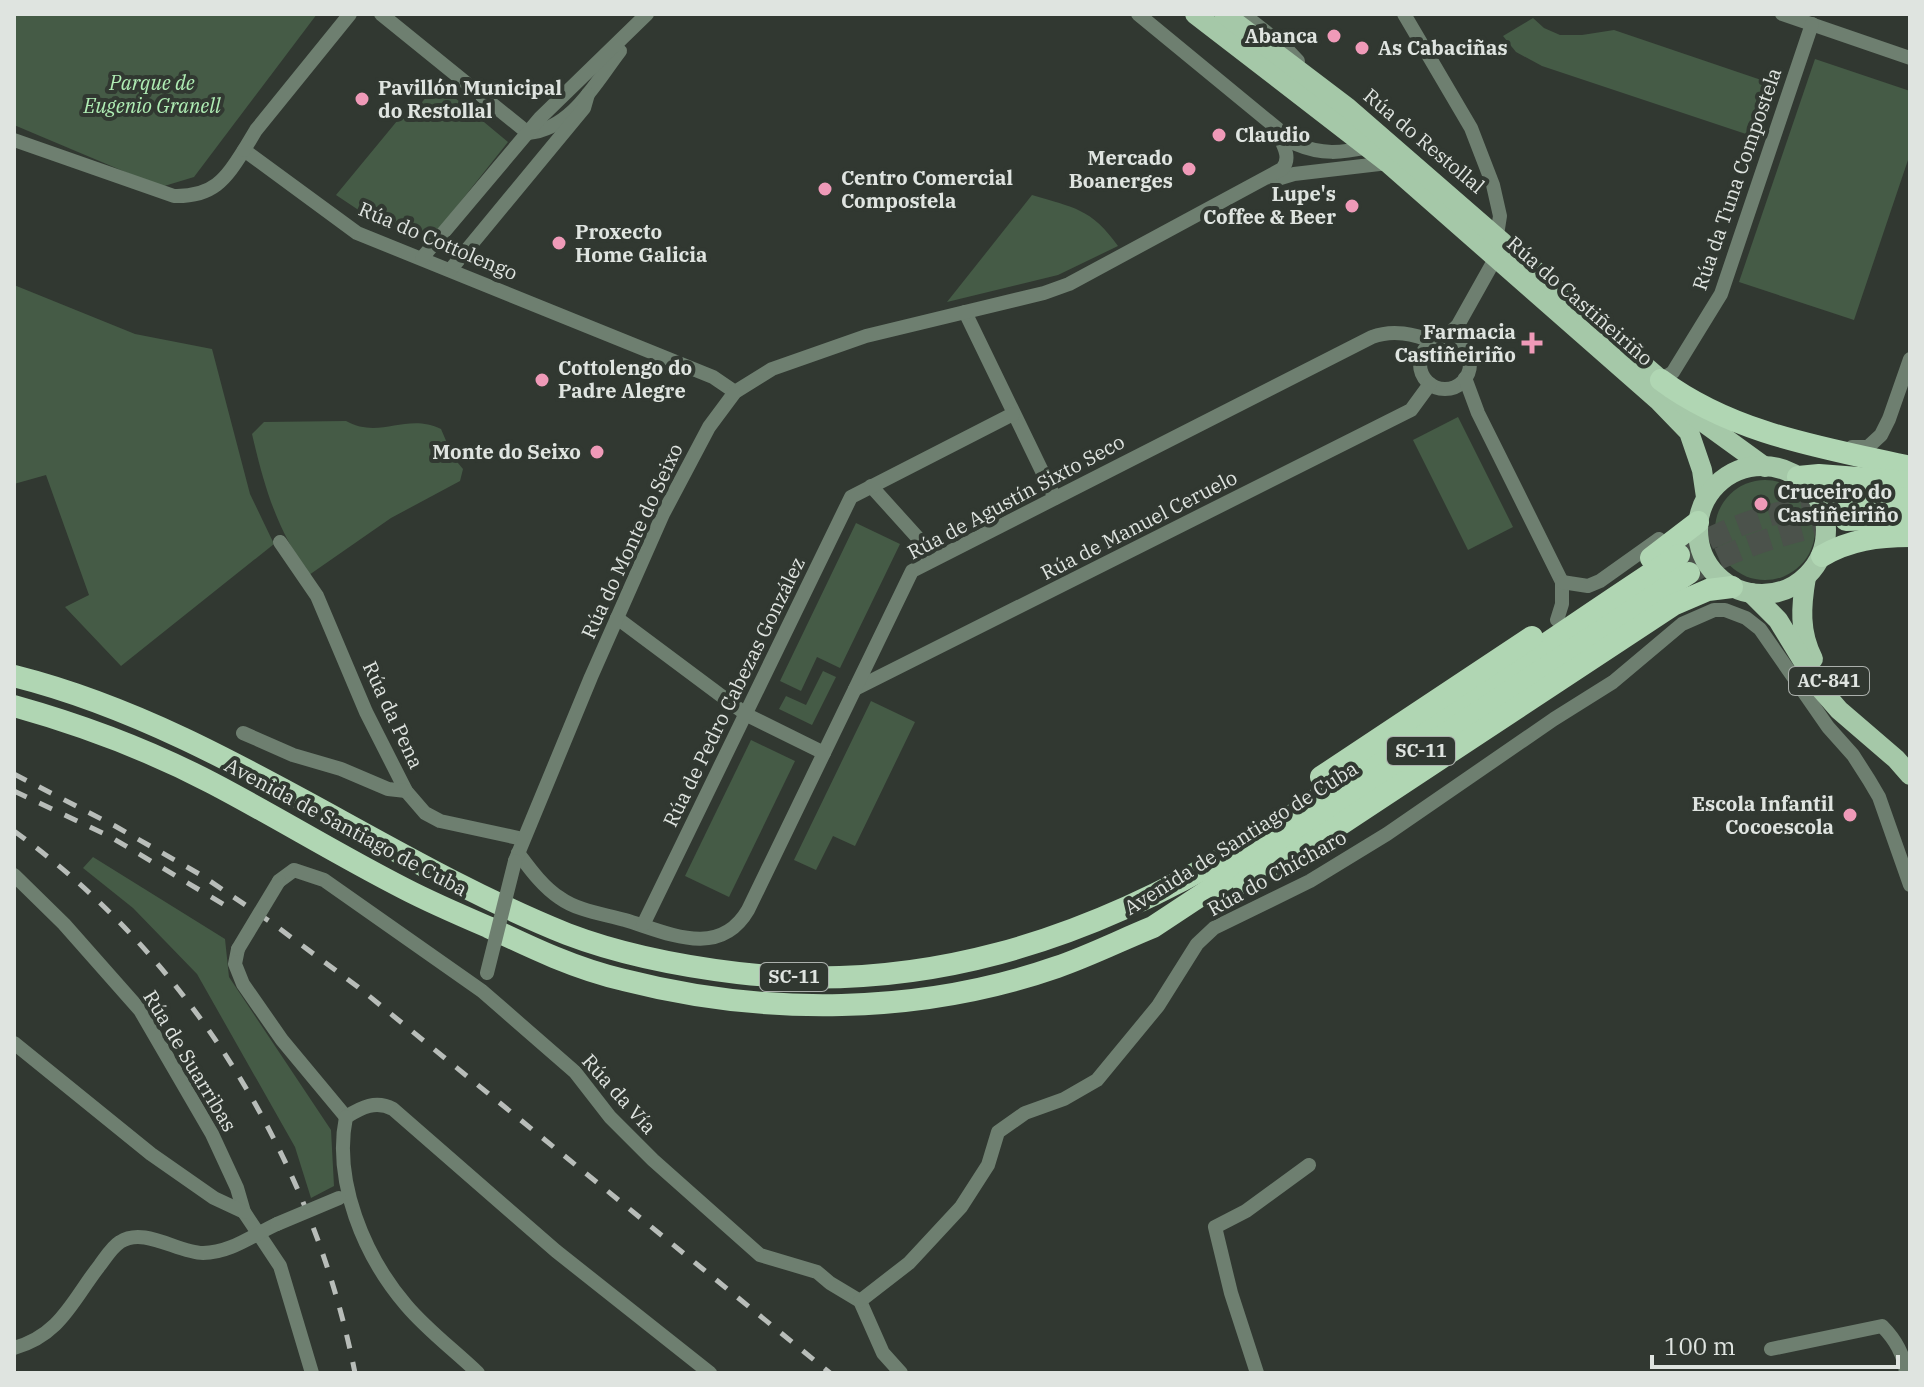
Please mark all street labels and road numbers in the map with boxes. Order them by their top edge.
street label: Rúa da Tuna Compostela [1686,64,1787,294]
street label: Rúa do Restollal [1358,82,1490,199]
street label: Rúa do Cottolengo [355,195,522,286]
street label: Rúa do Castiñeiriño [1502,230,1659,372]
street label: Rúa de Agustín Sixto Seco [902,428,1129,565]
street label: Rúa do Monte do Seixo [574,439,689,643]
street label: Rúa de Manuel Ceruelo [1036,463,1241,586]
street label: Rúa de Pedro Cabezas González [656,552,811,831]
street label: Rúa da Pena [357,657,430,773]
road number: AC-841 [1789,667,1869,695]
road number: SC-11 [1387,737,1455,765]
street label: Avenida de Santiago de Cuba [220,751,472,902]
street label: Avenida de Santiago de Cuba [1119,754,1363,921]
street label: Rúa do Chícharo [1202,823,1351,922]
road number: SC-11 [760,963,828,991]
street label: Rúa de Suarribas [137,985,243,1137]
street label: Rúa da Vía [576,1048,663,1140]

